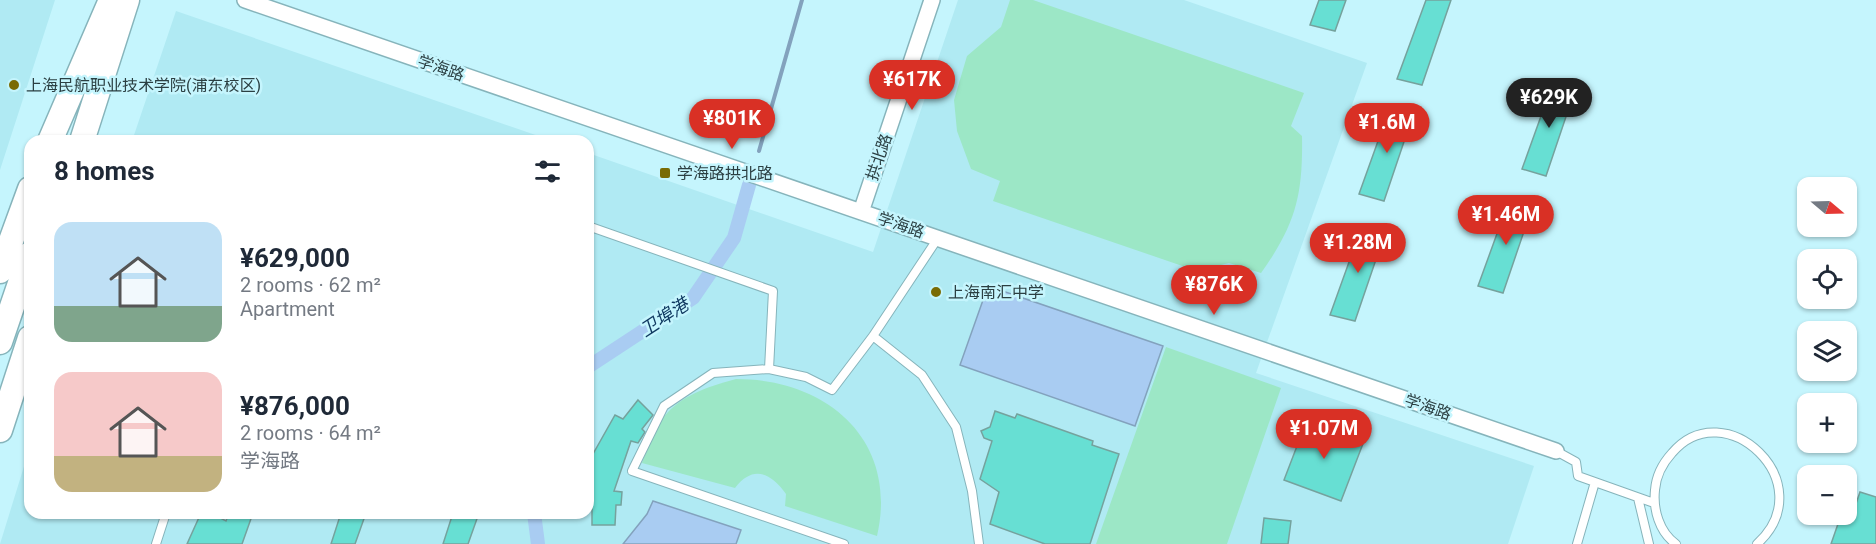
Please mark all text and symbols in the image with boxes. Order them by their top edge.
street label: 学海路 [415,51,467,85]
pin: ¥617K [870,60,954,111]
text: ¥617K [883,67,941,91]
place label: 上海民航职业技术学院(浦东校区) [26,76,261,95]
marker: 上海民航职业技术学院(浦东校区) [7,78,21,92]
pin: ¥629K [1507,78,1591,129]
text: ¥629K [1520,85,1578,109]
pin: ¥801K [690,99,774,150]
pin: ¥1.6M [1345,103,1429,154]
text: ¥801K [703,106,761,130]
text: ¥1.6M [1359,110,1415,134]
street label: 拱北路 [862,131,896,183]
icon: filters [531,155,564,188]
text: 8 homes [54,156,155,186]
place label: 学海路拱北路 [677,164,773,183]
marker: 学海路拱北路 [658,166,672,180]
north arrow [1797,177,1857,237]
map controls [1797,177,1857,525]
pin: ¥1.46M [1457,195,1555,246]
text: ¥1.46M [1472,202,1540,226]
street label: 学海路 [875,208,927,242]
pin: ¥1.28M [1309,223,1407,274]
text: ¥1.28M [1324,230,1392,254]
text: ¥629,000 [240,243,350,273]
icon: home [102,246,174,318]
button: locate [1797,249,1857,309]
pin: ¥876K [1172,265,1256,316]
text: ¥876K [1185,272,1243,296]
text: 2 rooms · 62 m² [240,273,381,297]
place label: 上海南汇中学 [948,283,1044,302]
marker: 上海南汇中学 [929,285,943,299]
water label: 卫埠港 [636,292,695,341]
text: Apartment [240,297,335,321]
button: layers [1797,321,1857,381]
street label: 学海路 [1402,390,1454,424]
text: ¥876,000 [240,391,350,421]
button: + [1797,393,1857,453]
icon: home [102,396,174,468]
pin: ¥1.07M [1275,409,1373,460]
text: ¥1.07M [1290,416,1358,440]
text: 2 rooms · 64 m² [240,421,381,445]
text: 学海路 [240,449,300,473]
button: − [1797,465,1857,525]

